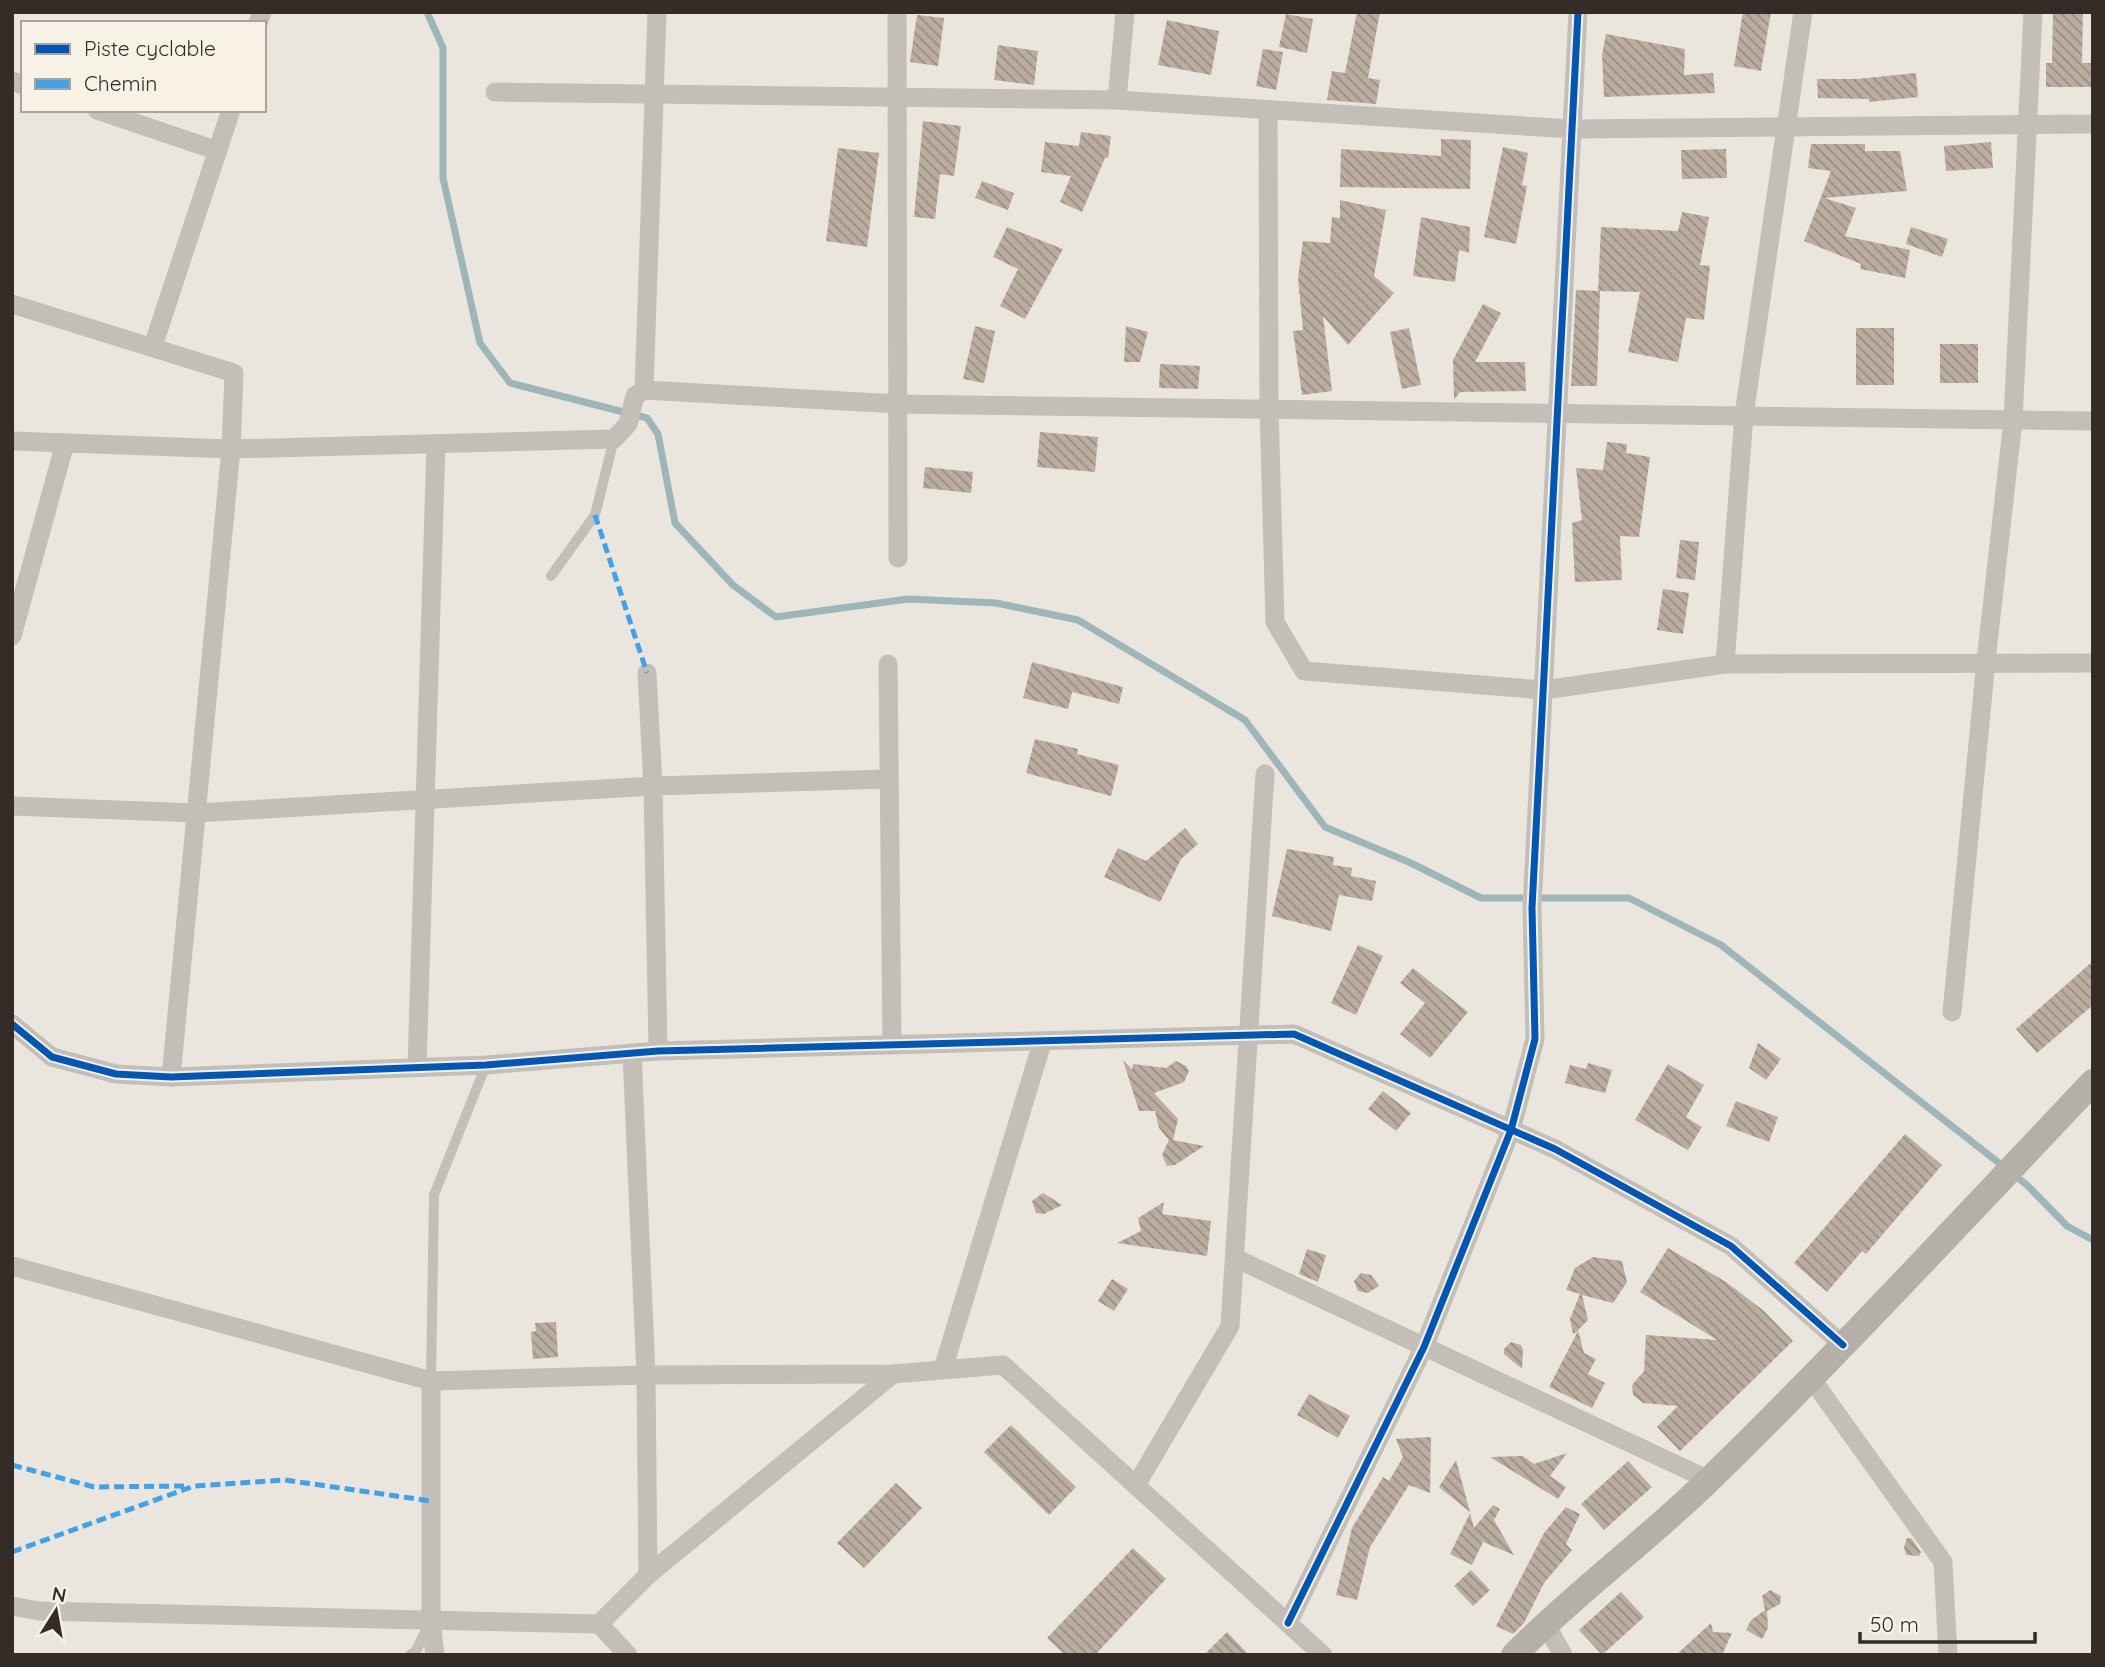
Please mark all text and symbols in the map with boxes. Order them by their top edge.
legend [21,21,266,112]
text: Piste cyclable [84,35,216,61]
text: Chemin [84,70,157,96]
north arrow [21,1576,91,1646]
text: N [50,1581,68,1607]
scale bar [1860,1600,2035,1644]
text: 50 m [1870,1611,1919,1637]

